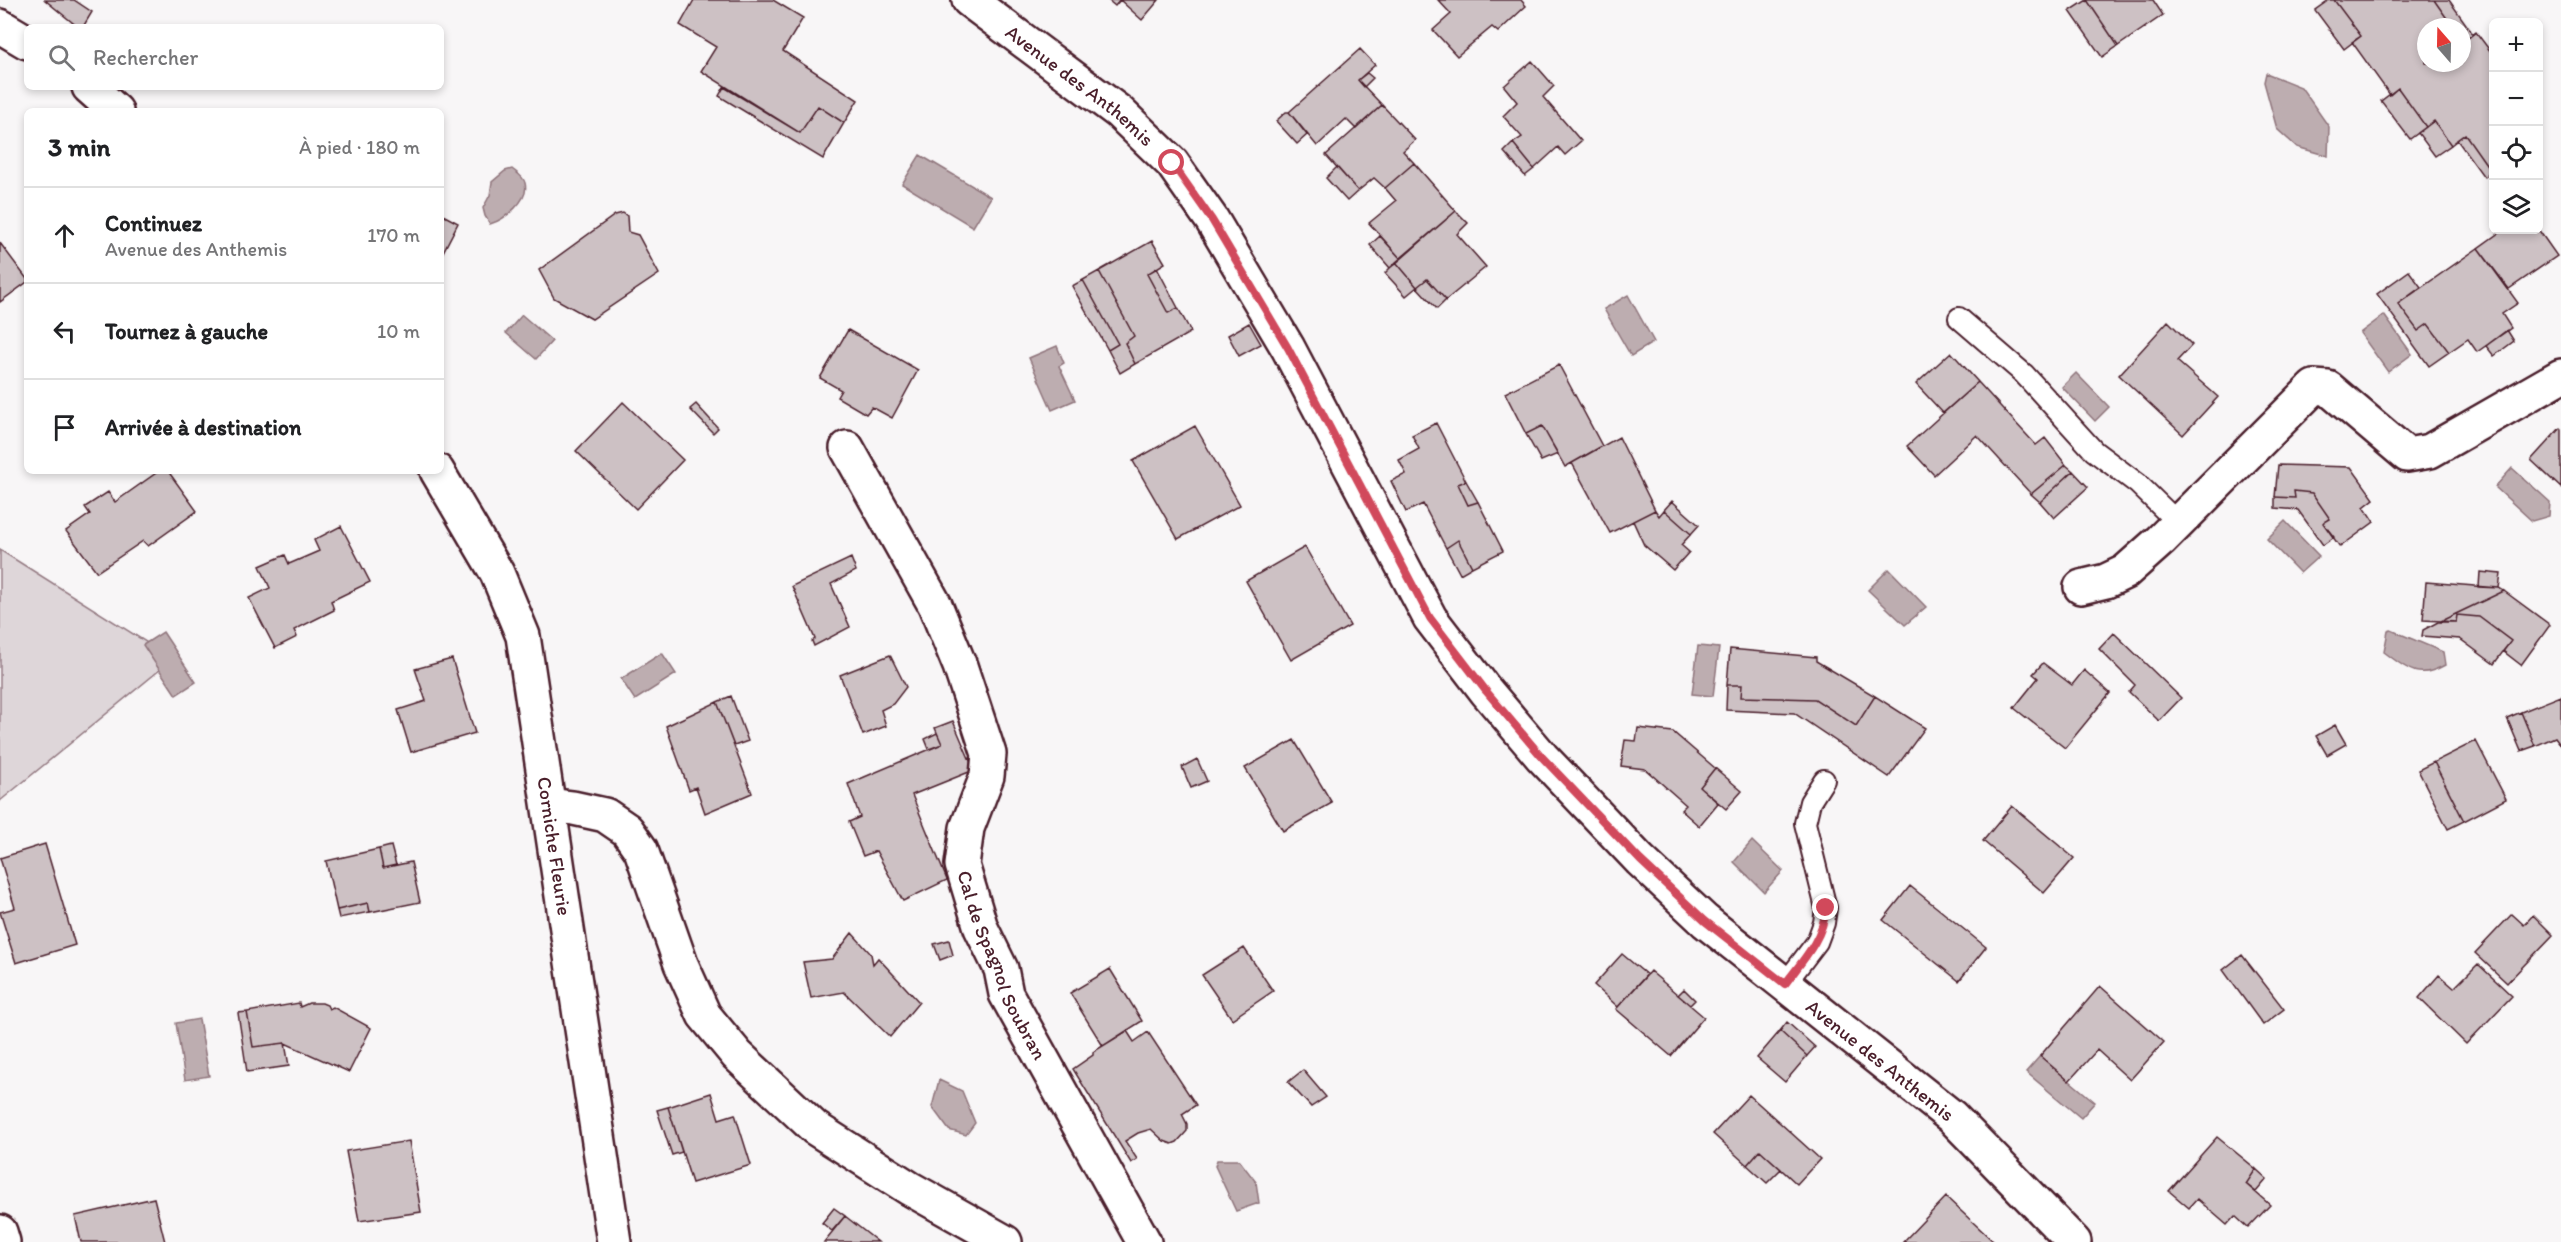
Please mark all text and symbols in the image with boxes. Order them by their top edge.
north arrow [2417,18,2471,72]
map controls [2489,18,2543,234]
button: + [2489,18,2543,72]
street label: Avenue des Anthemis [1001,20,1159,151]
search box [24,24,444,90]
icon: search [45,41,78,74]
text: Rechercher [93,44,198,71]
button: − [2489,72,2543,126]
button: locate [2489,126,2543,180]
text: 3 min [48,131,110,163]
text: À pied · 180 m [299,135,420,159]
route start [1158,149,1184,175]
button: layers [2489,180,2543,234]
text: Continuez [105,210,202,237]
icon: ahead [48,219,81,252]
text: 170 m [367,223,420,247]
text: Avenue des Anthemis [105,237,287,261]
icon: left [48,315,81,348]
text: Tournez à gauche [105,318,268,345]
text: 10 m [377,319,420,343]
icon: arrive [48,411,81,444]
text: Arrivée à destination [105,414,301,441]
street label: Corniche Fleurie [532,775,577,917]
street label: Cal de Spagnol Soubran [952,868,1052,1064]
route end [1812,894,1838,920]
street label: Avenue des Anthemis [1801,994,1959,1126]

